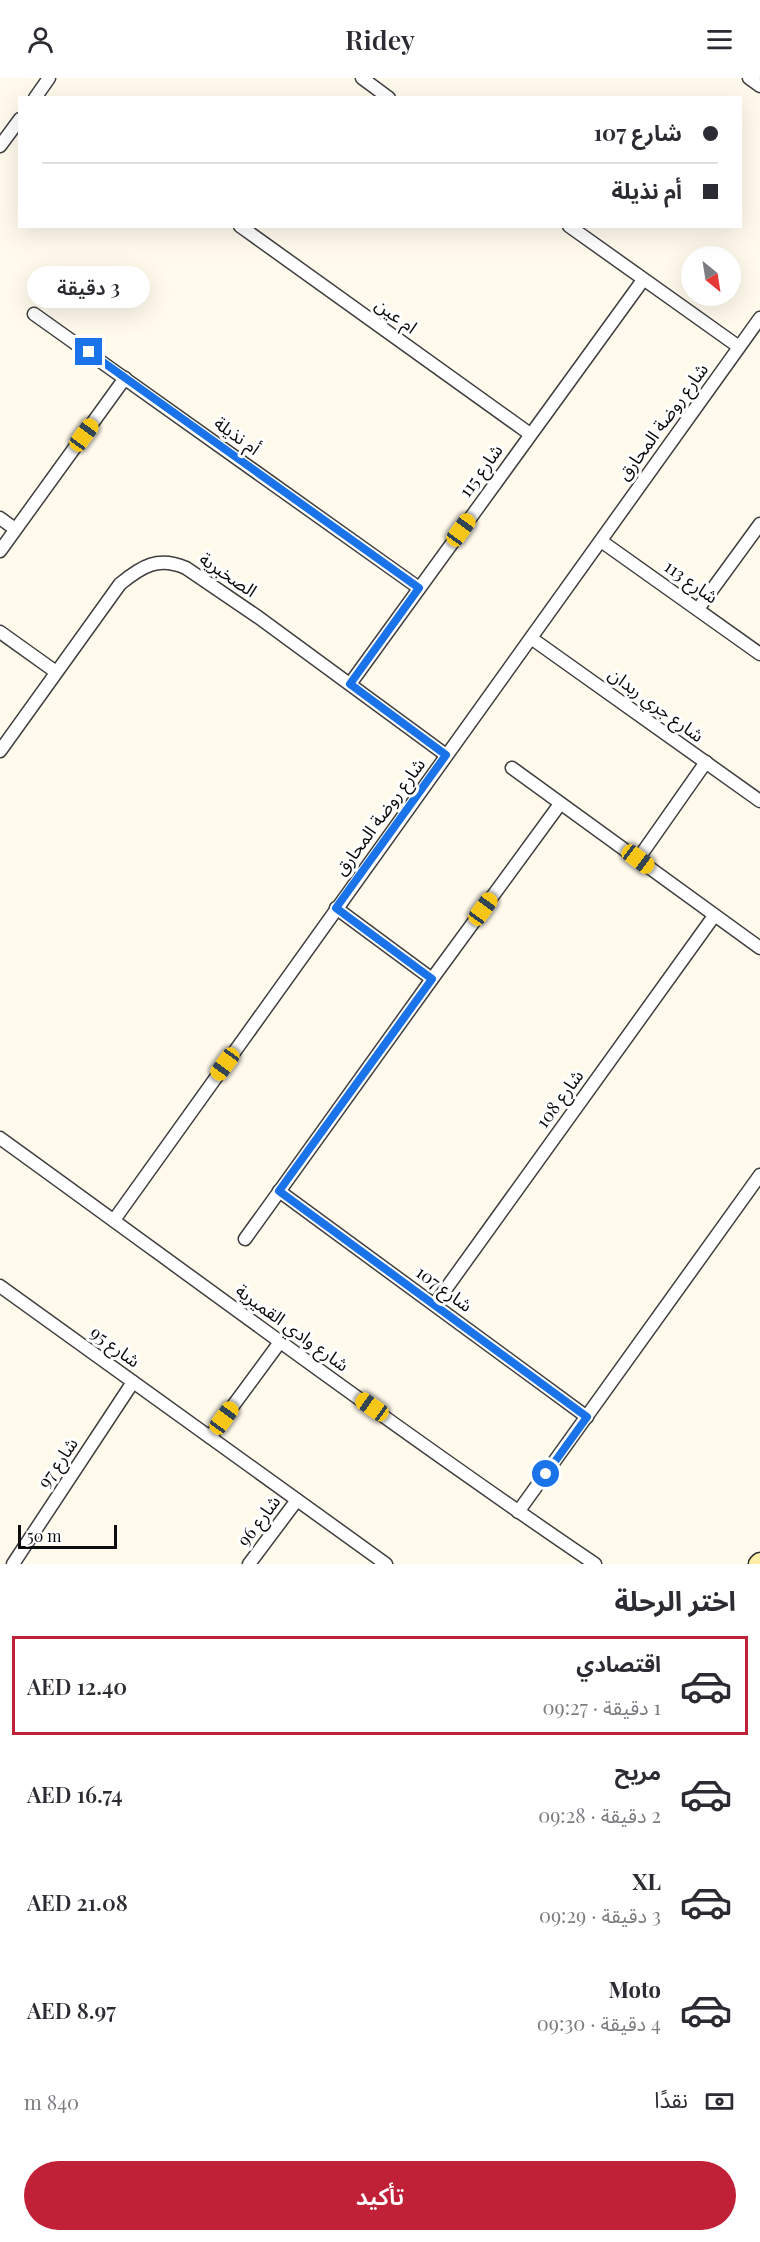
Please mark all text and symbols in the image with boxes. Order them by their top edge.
text: Ridey [345,21,415,57]
icon: person [24,23,57,56]
icon: menu [703,23,736,56]
text: شارع 107 [594,117,682,147]
text: أم نذيلة [612,175,682,205]
north arrow [681,246,741,306]
map controls [681,246,741,306]
callout: 3 دقيقة [28,265,150,307]
text: 3 دقيقة [57,273,120,300]
street label: ام عين [369,292,422,341]
route end [75,338,102,365]
street label: شارع روضة المحارق [611,358,715,487]
street label: أم نذيلة [208,410,265,462]
car [66,415,102,455]
street label: شارع 115 [453,439,510,504]
car [443,510,479,550]
street label: الصخبرية [195,546,262,602]
street label: شارع 113 [658,554,723,611]
street label: شارع جري ربدان [602,661,709,749]
street label: شارع روضة المحارق [328,753,432,882]
car [618,841,658,877]
car [465,889,501,929]
car [207,1044,243,1084]
street label: شارع 108 [530,1064,591,1134]
street label: شارع 107 [410,1260,478,1319]
street label: شارع وادي القميرية [229,1278,354,1379]
street label: شارع 95 [84,1320,145,1375]
car [352,1389,392,1425]
car [206,1398,242,1438]
street label: شارع 97 [32,1432,85,1494]
route start [532,1460,559,1487]
street label: شارع 96 [231,1490,288,1553]
scale bar [18,1522,117,1550]
text: 50 m [27,1525,61,1546]
text: اختر الرحلة [614,1582,736,1618]
text: اقتصادي [576,1648,661,1678]
icon: car [679,1659,733,1713]
text: AED 12.40 [27,1671,127,1701]
text: 1 دقيقة · 09:27 [543,1693,661,1720]
text: مريح [615,1756,661,1786]
icon: car [679,1767,733,1821]
text: AED 16.74 [27,1779,123,1809]
text: 2 دقيقة · 09:28 [538,1801,661,1828]
text: XL [632,1866,661,1896]
icon: car [679,1875,733,1929]
text: AED 21.08 [27,1887,128,1917]
text: 3 دقيقة · 09:29 [539,1901,661,1928]
text: Moto [609,1974,661,2004]
icon: car [679,1983,733,2037]
text: AED 8.97 [27,1995,116,2025]
text: 4 دقيقة · 09:30 [537,2009,661,2036]
text: نقدًا [654,2084,688,2114]
icon: cash [703,2085,736,2118]
text: 840 m [24,2088,79,2115]
button: تأكيد [24,2161,736,2230]

